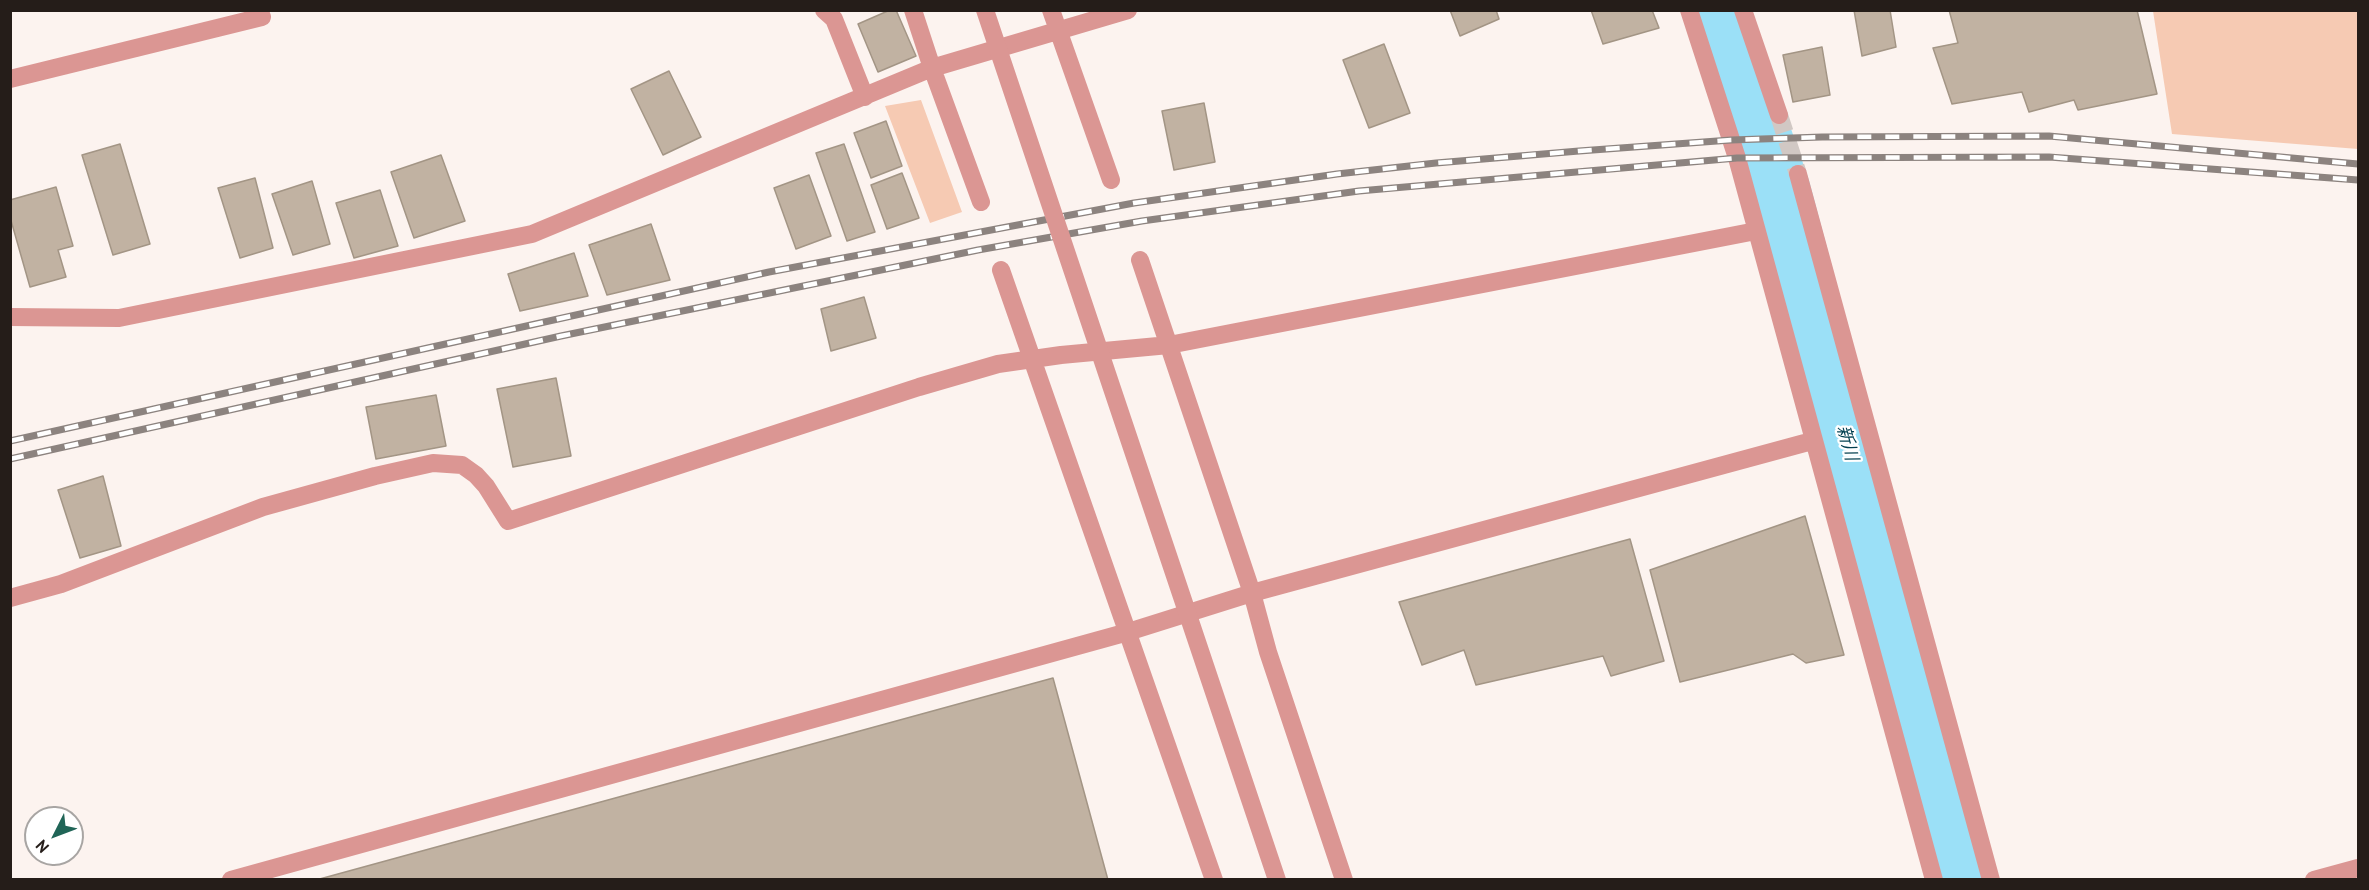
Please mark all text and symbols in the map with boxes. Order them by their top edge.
water label: 新川 [1832,423,1862,463]
north arrow [24,806,84,866]
text: N [31,836,53,857]

